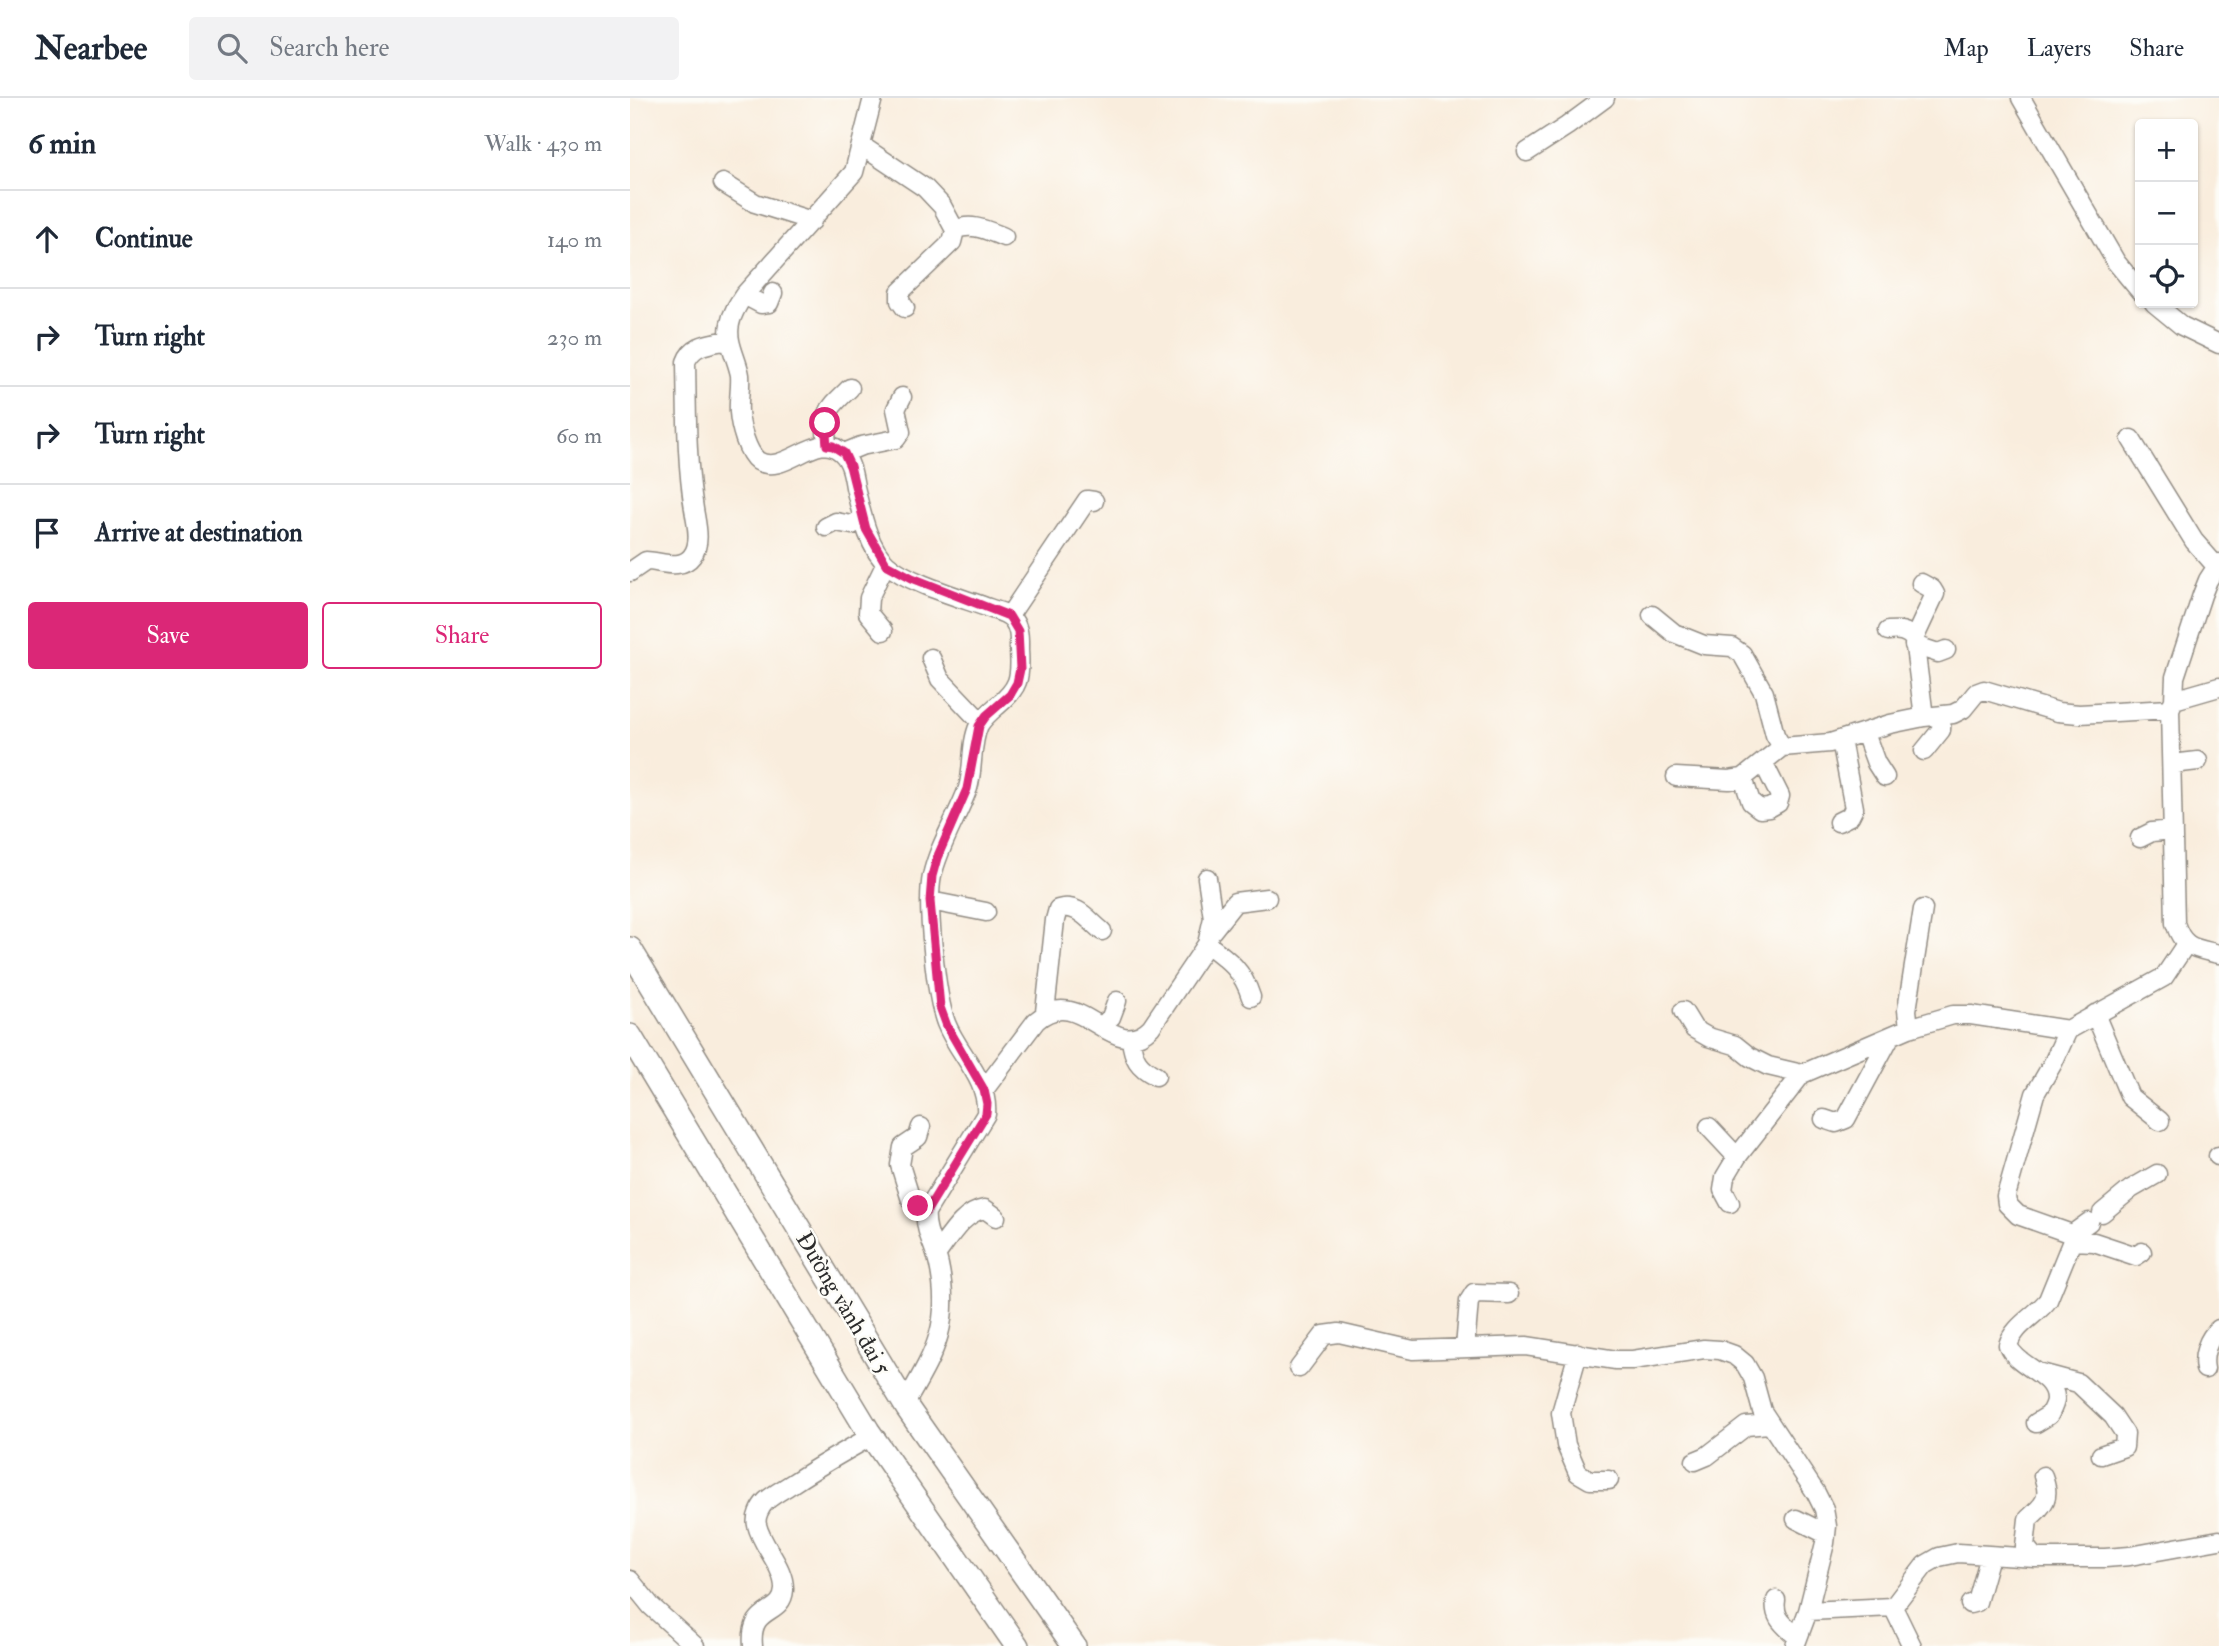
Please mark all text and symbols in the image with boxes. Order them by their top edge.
search box [189,17,679,80]
text: Nearbee [35,28,147,69]
icon: search [213,29,251,67]
text: Search here [269,32,389,64]
text: Map [1944,33,1989,64]
text: Layers [2027,33,2091,64]
text: Share [2129,33,2184,64]
map controls [2135,119,2198,308]
button: + [2135,119,2198,182]
text: 6 min [28,125,96,162]
text: Walk · 430 m [484,129,602,158]
button: − [2135,182,2198,245]
icon: ahead [28,220,66,258]
text: Continue [95,223,193,255]
text: 140 m [547,225,602,254]
button: locate [2135,245,2198,308]
icon: right [28,318,66,356]
text: Turn right [95,321,205,353]
text: 230 m [547,323,602,352]
route start [809,407,840,438]
icon: right [28,416,66,454]
text: Turn right [95,419,205,451]
text: 60 m [556,421,602,450]
icon: arrive [28,514,66,552]
text: Arrive at destination [95,517,303,549]
button: Save [28,602,308,669]
button: Share [322,602,602,669]
route end [902,1190,933,1221]
street label: Đường vành đai 5 [790,1227,898,1380]

